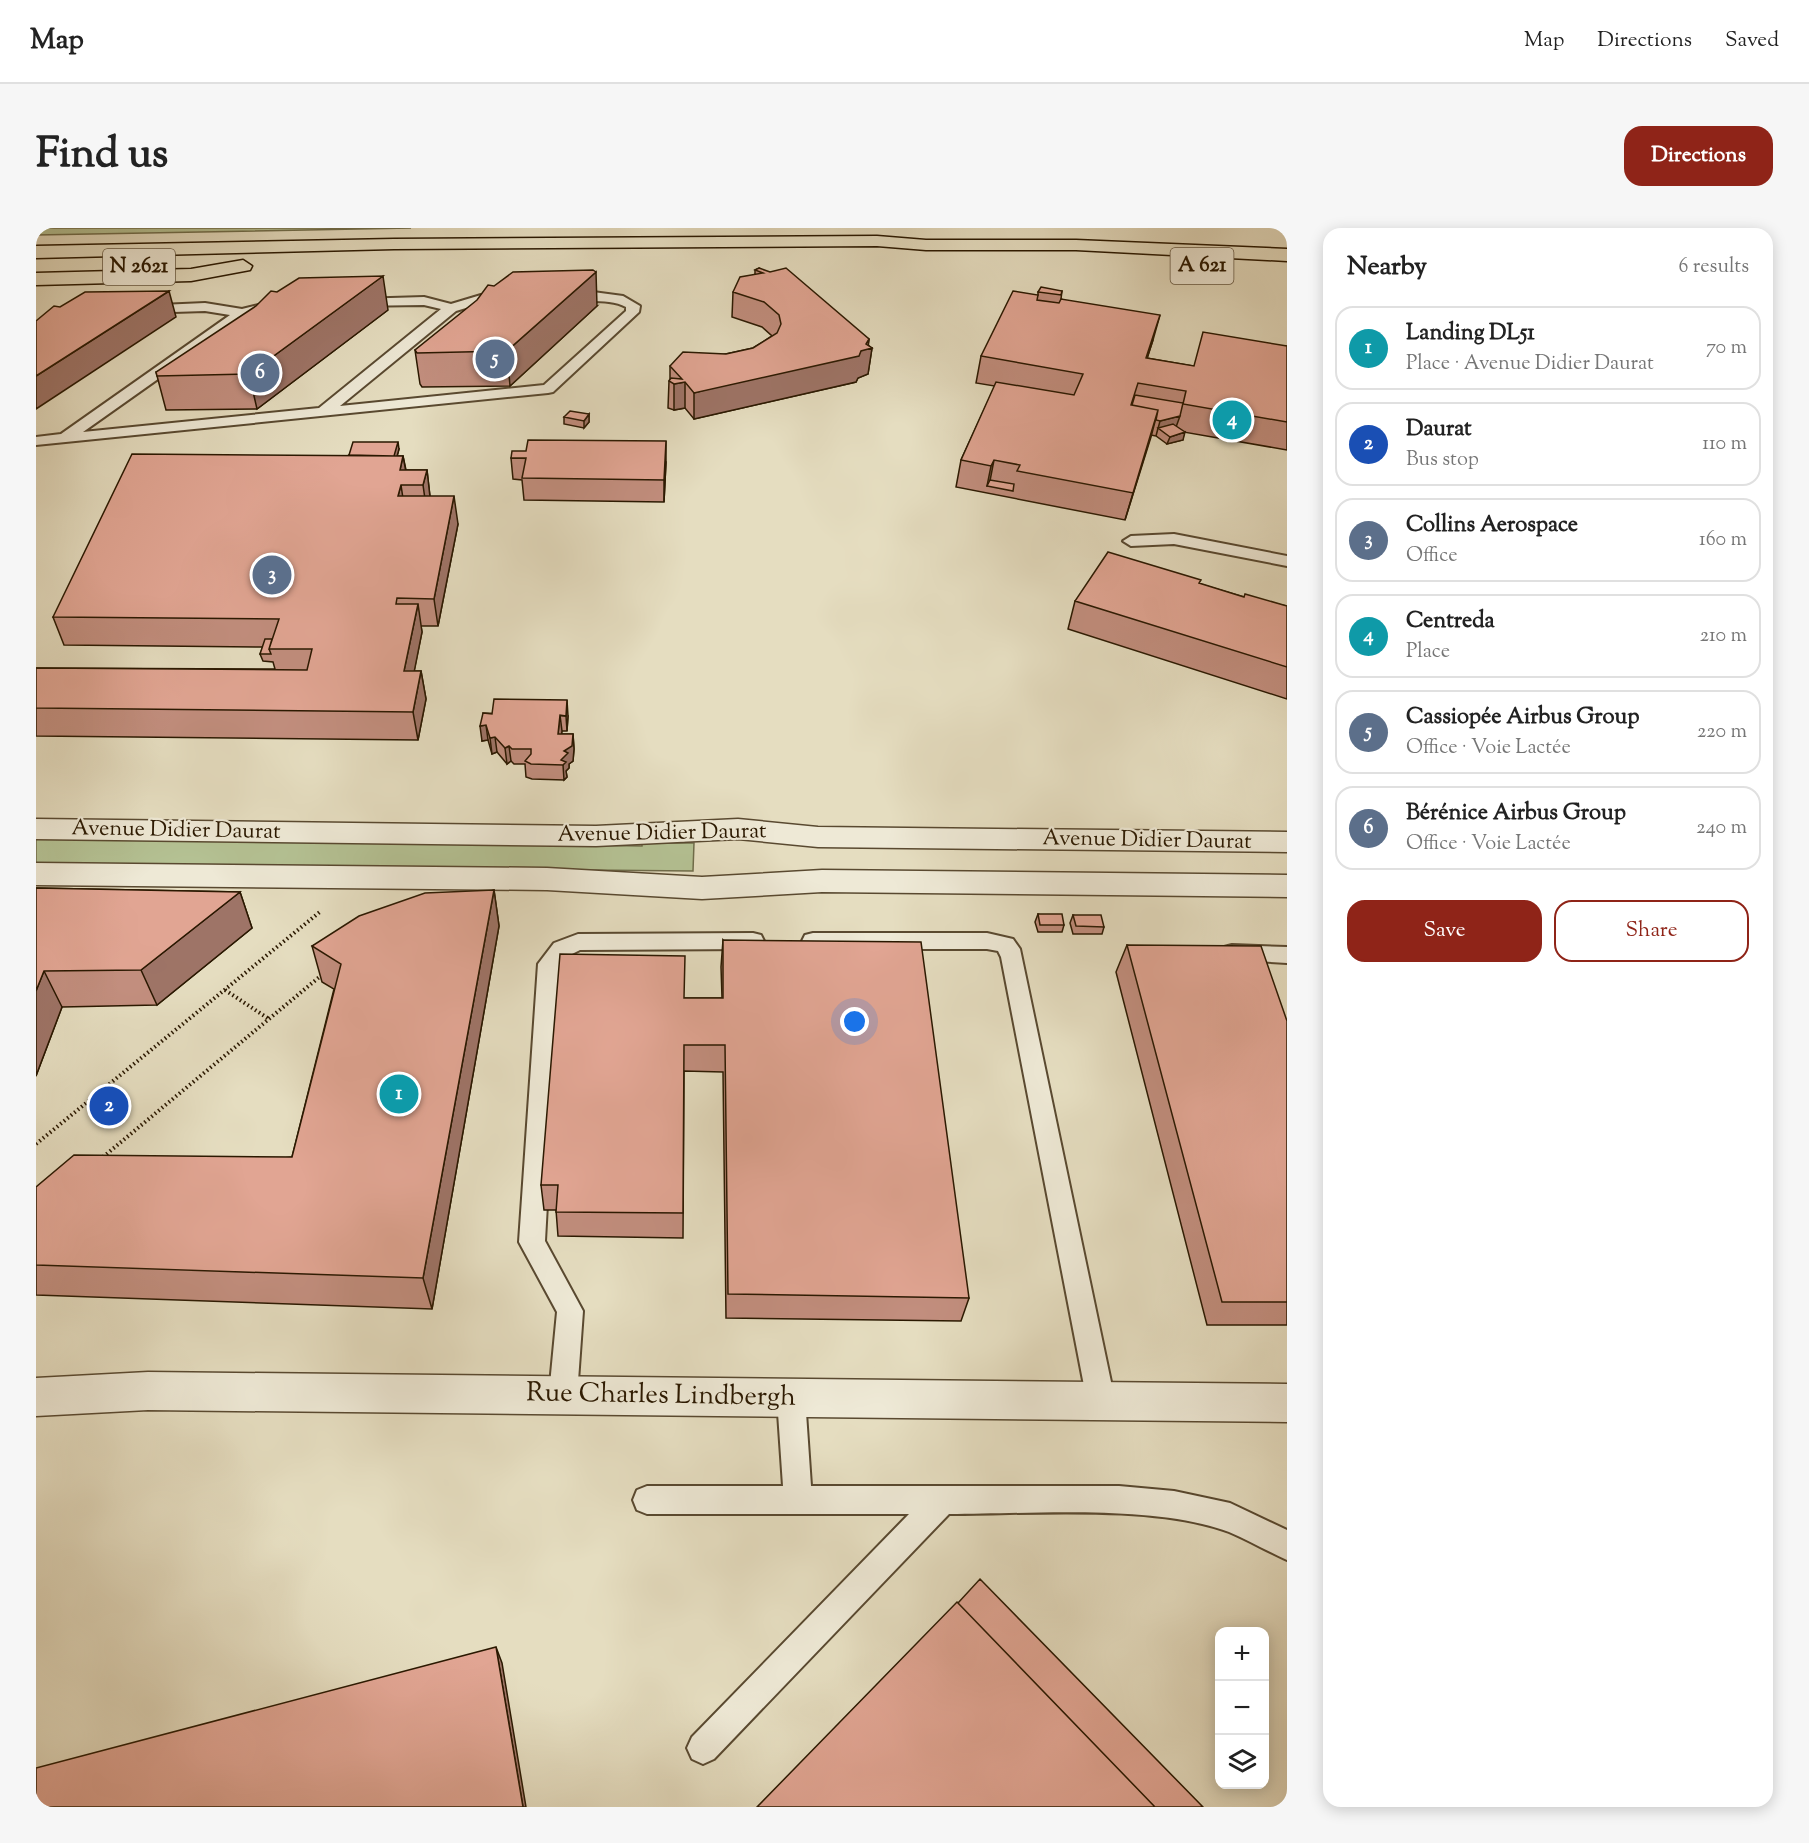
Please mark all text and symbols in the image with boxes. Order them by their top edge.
text: Map [30,21,84,61]
text: Map [1524,26,1564,56]
text: Directions [1597,26,1692,56]
text: Saved [1725,26,1779,56]
text: Find us [36,126,168,186]
button: Directions [1624,126,1773,186]
road number: A 621 [1170,248,1234,284]
road number: N 2621 [103,249,175,285]
text: Nearby [1347,249,1427,286]
text: 6 results [1679,253,1749,282]
text: Landing DL51 [1406,318,1535,350]
text: 1 [1365,334,1372,363]
text: 70 m [1706,334,1747,363]
pin: 5 [476,336,514,382]
pin: 6 [240,350,280,396]
text: Place · Avenue Didier Daurat [1406,350,1654,379]
pin: 4 [1212,398,1252,442]
text: Daurat [1406,414,1472,446]
text: 2 [1364,430,1373,459]
text: 110 m [1702,430,1747,459]
text: Bus stop [1406,446,1479,475]
text: Collins Aerospace [1406,510,1578,542]
text: 3 [1364,526,1373,555]
text: 160 m [1699,526,1747,555]
text: Office [1406,542,1458,571]
pin: 3 [252,552,292,598]
text: Centreda [1406,606,1495,638]
text: 4 [1363,622,1374,651]
text: 210 m [1700,622,1747,651]
text: Place [1406,638,1450,667]
text: Cassiopée Airbus Group [1406,702,1639,734]
text: 5 [1365,718,1372,747]
text: 220 m [1697,718,1747,747]
text: Office · Voie Lactée [1406,734,1571,763]
text: Bérénice Airbus Group [1406,798,1626,830]
street label: Avenue Didier Daurat [71,813,281,849]
text: 6 [1364,814,1373,843]
text: 240 m [1696,814,1747,843]
street label: Avenue Didier Daurat [557,816,767,852]
street label: Avenue Didier Daurat [1042,823,1252,859]
text: Office · Voie Lactée [1406,830,1571,859]
button: Save [1347,900,1542,962]
button: Share [1554,900,1749,962]
your location [840,1007,869,1036]
pin: 1 [380,1072,418,1116]
pin: 2 [90,1084,128,1128]
street label: Rue Charles Lindbergh [526,1374,796,1418]
map controls [1215,1627,1269,1789]
button: + [1215,1627,1269,1681]
button: − [1215,1681,1269,1735]
button: layers [1215,1735,1269,1789]

